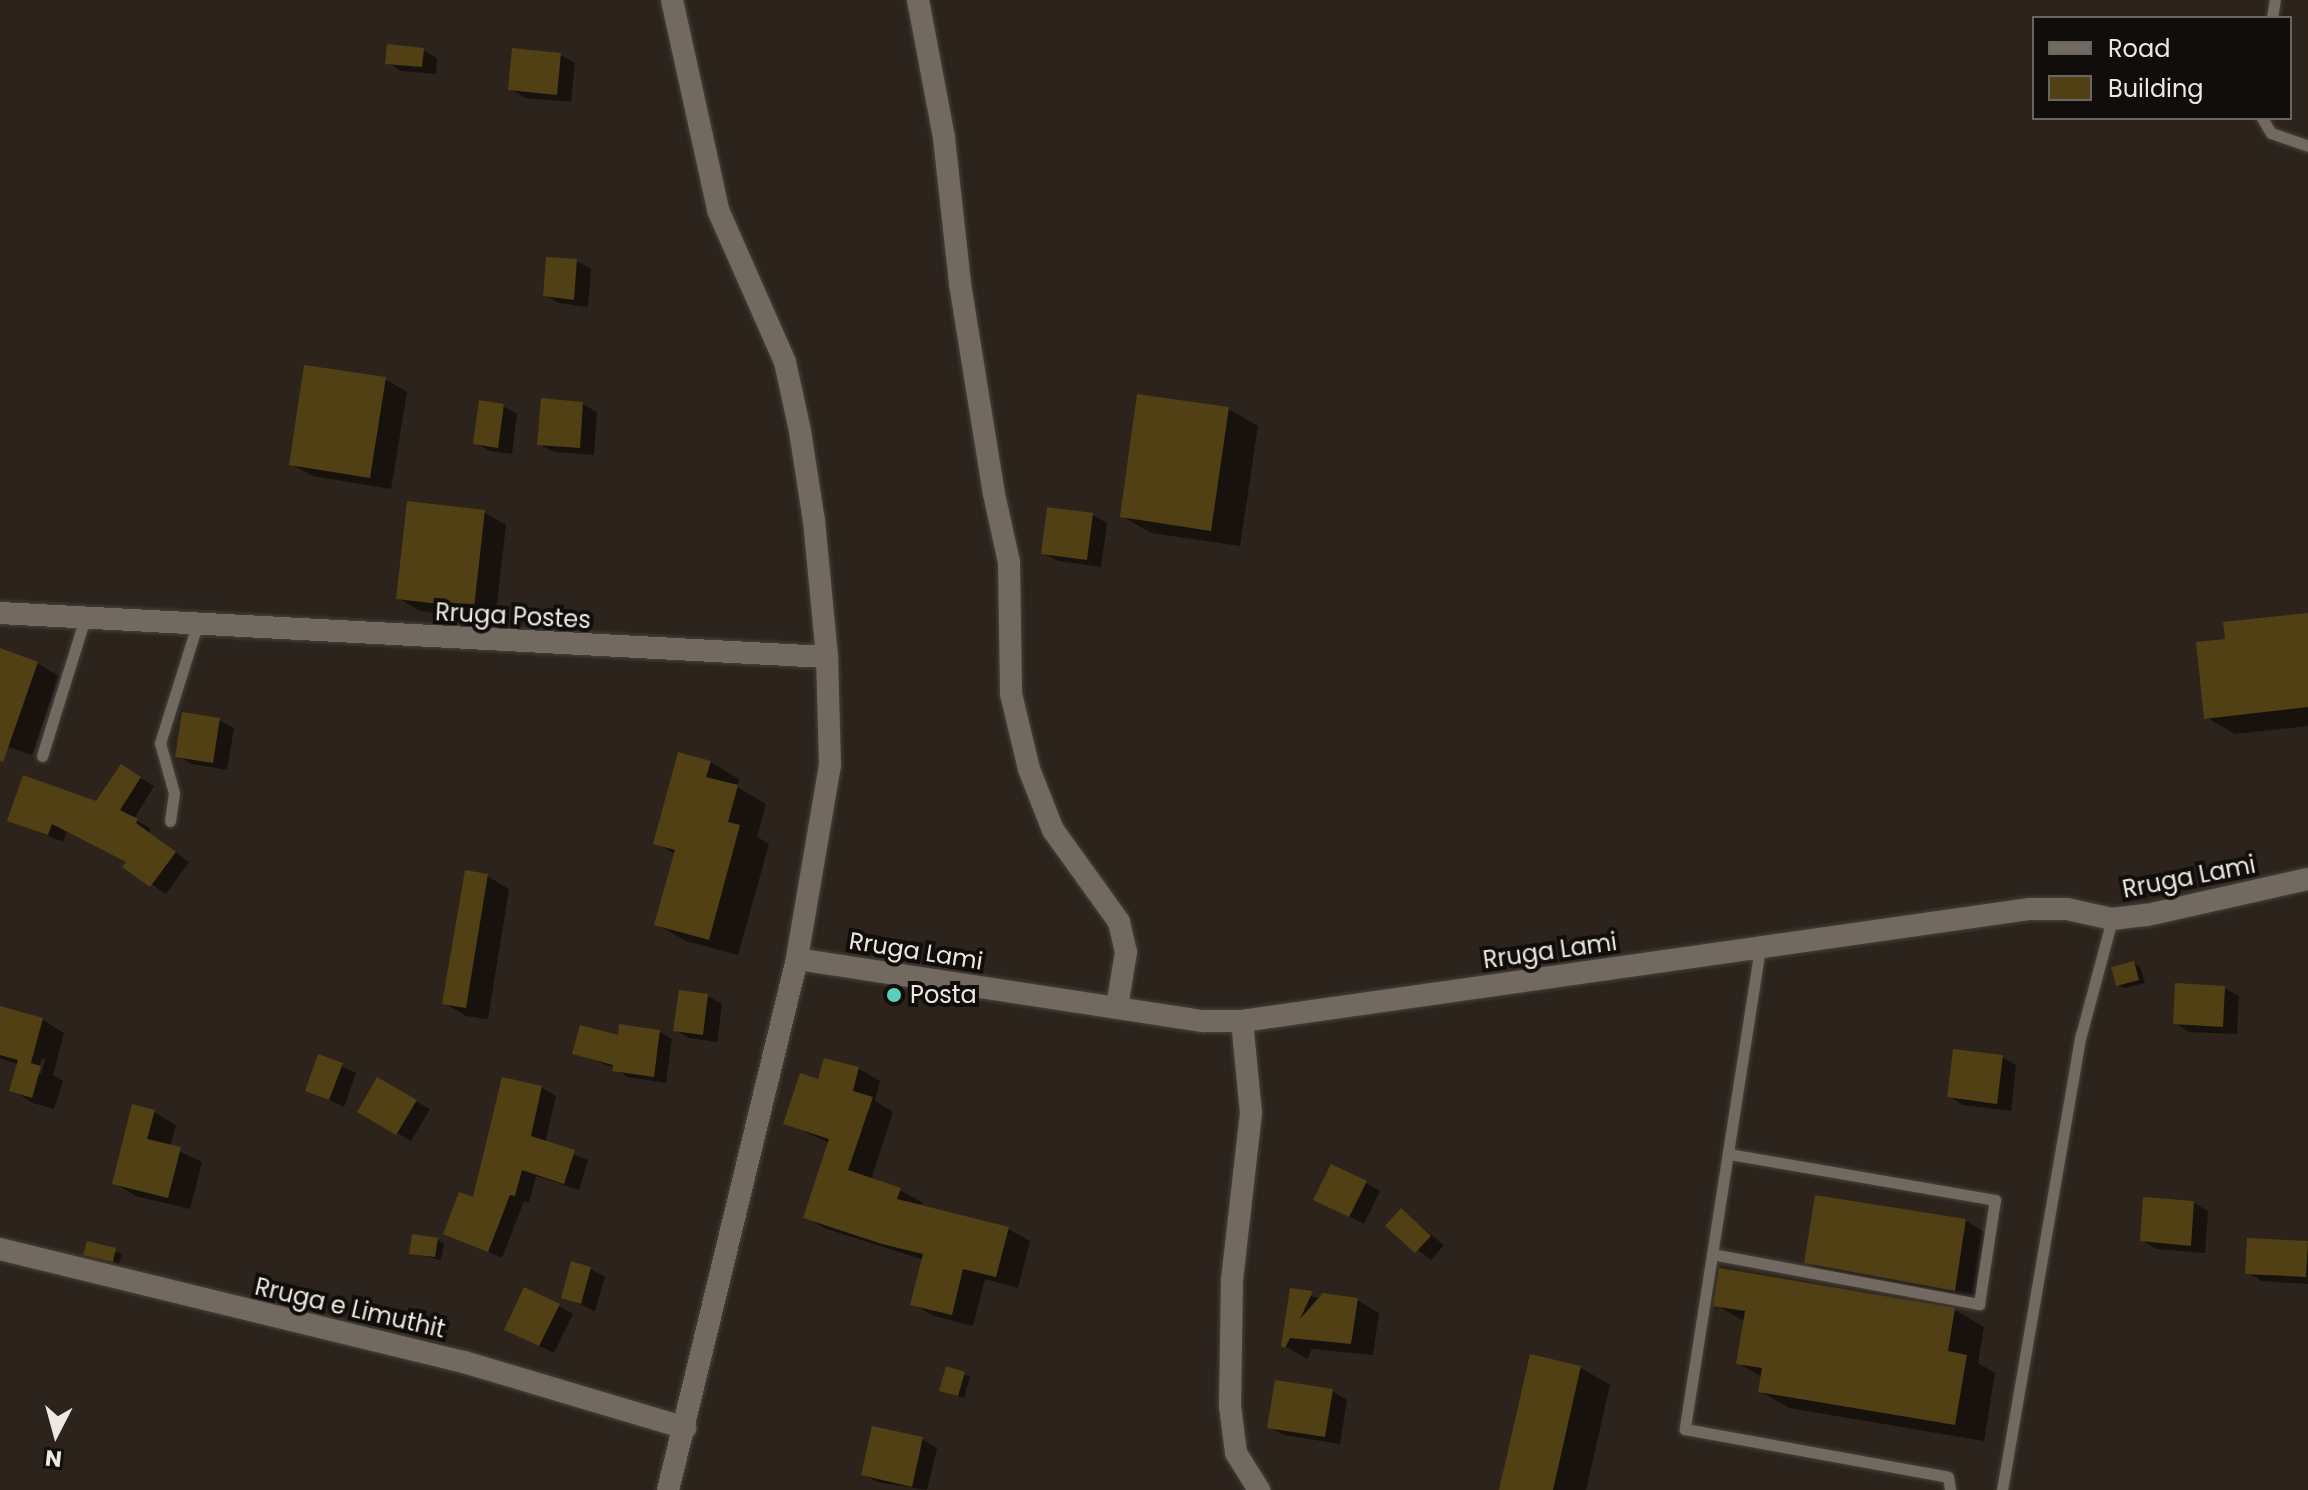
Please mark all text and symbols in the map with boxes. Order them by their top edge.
legend [2032,16,2292,120]
text: Road [2108,32,2170,65]
text: Building [2108,72,2204,105]
street label: Rruga Postes [435,598,591,634]
street label: Rruga Lami [2120,850,2258,904]
street label: Rruga Lami [847,926,985,976]
street label: Rruga Lami [1481,927,1619,975]
place label: Posta [910,981,977,1009]
marker: Posta [885,986,903,1004]
street label: Rruga e Limuthit [252,1272,448,1344]
north arrow [16,1394,96,1474]
text: N [44,1442,63,1475]

